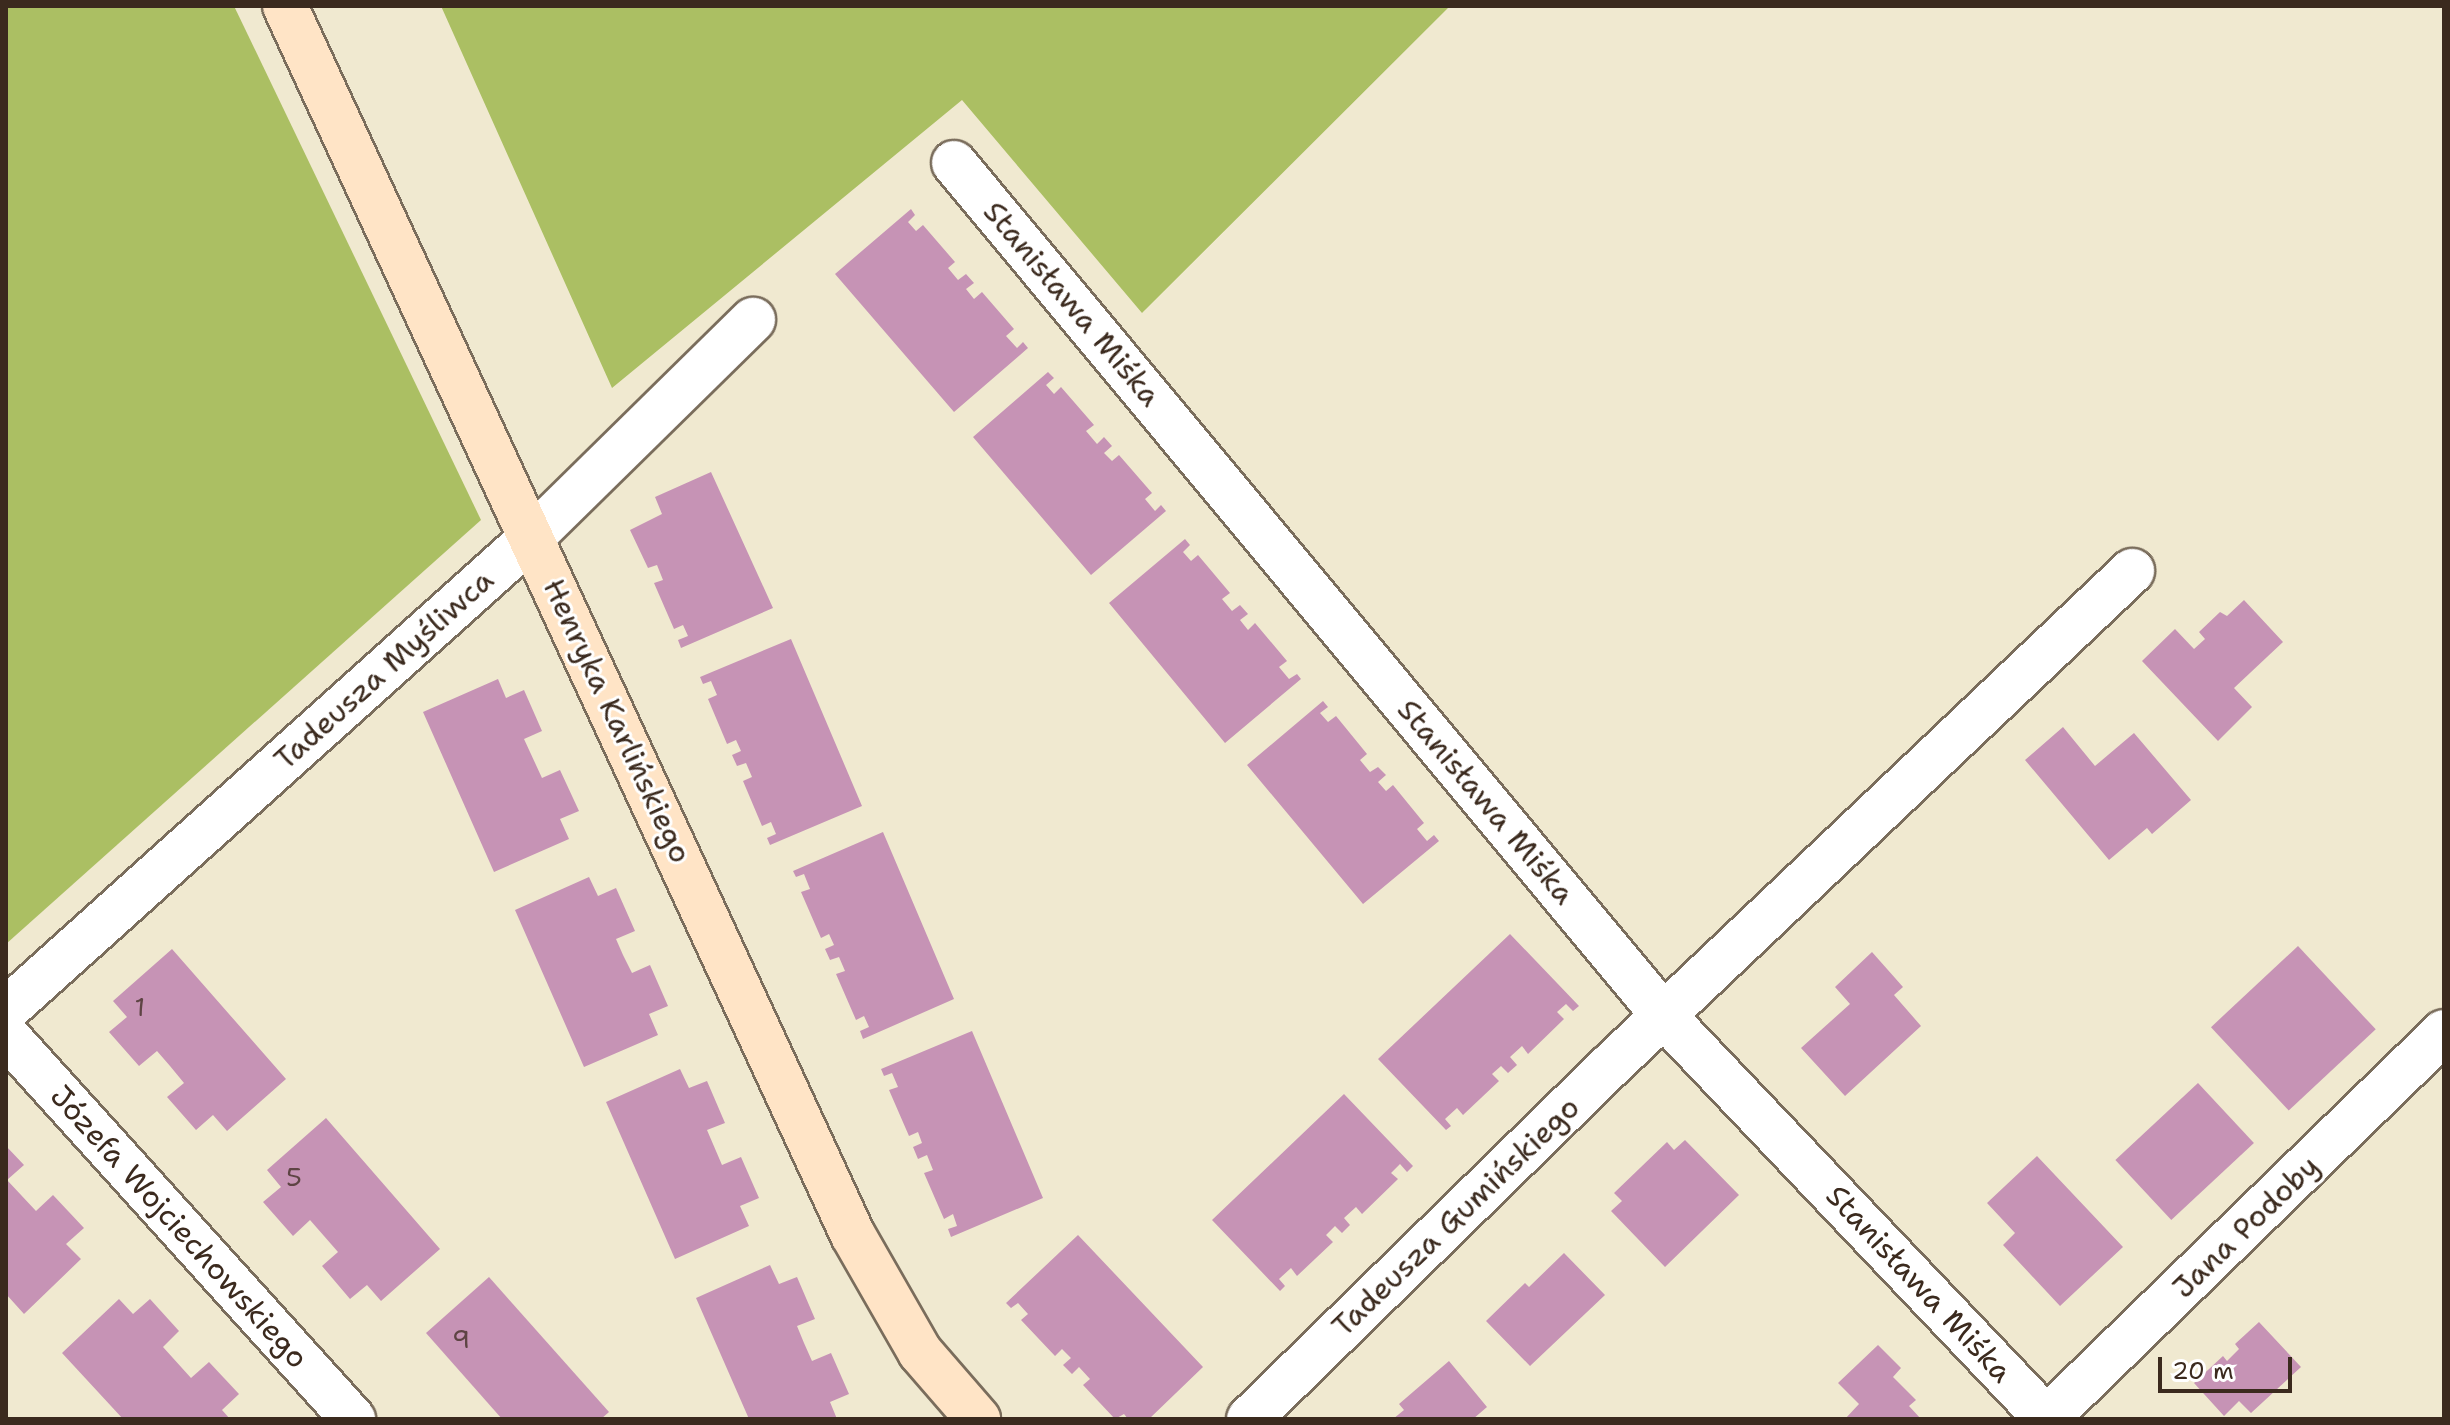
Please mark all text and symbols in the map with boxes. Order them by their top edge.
street label: Stanisława Miśka [976,194,1168,414]
street label: Tadeusza Myśliwca [267,562,501,778]
street label: Henryka Karlińskiego [535,573,699,869]
street label: Stanisława Miśka [1390,692,1582,912]
house number: 1 [135,991,145,1023]
street label: Józefa Wojciechowskiego [43,1078,315,1376]
street label: Tadeusza Gumińskiego [1325,1090,1587,1344]
street label: Jana Podoby [2165,1148,2327,1306]
house number: 5 [286,1161,302,1193]
street label: Stanisława Miśka [1818,1178,2020,1390]
house number: 9 [452,1323,470,1355]
scale bar [2162,1341,2296,1391]
text: 20 m [2172,1355,2234,1387]

